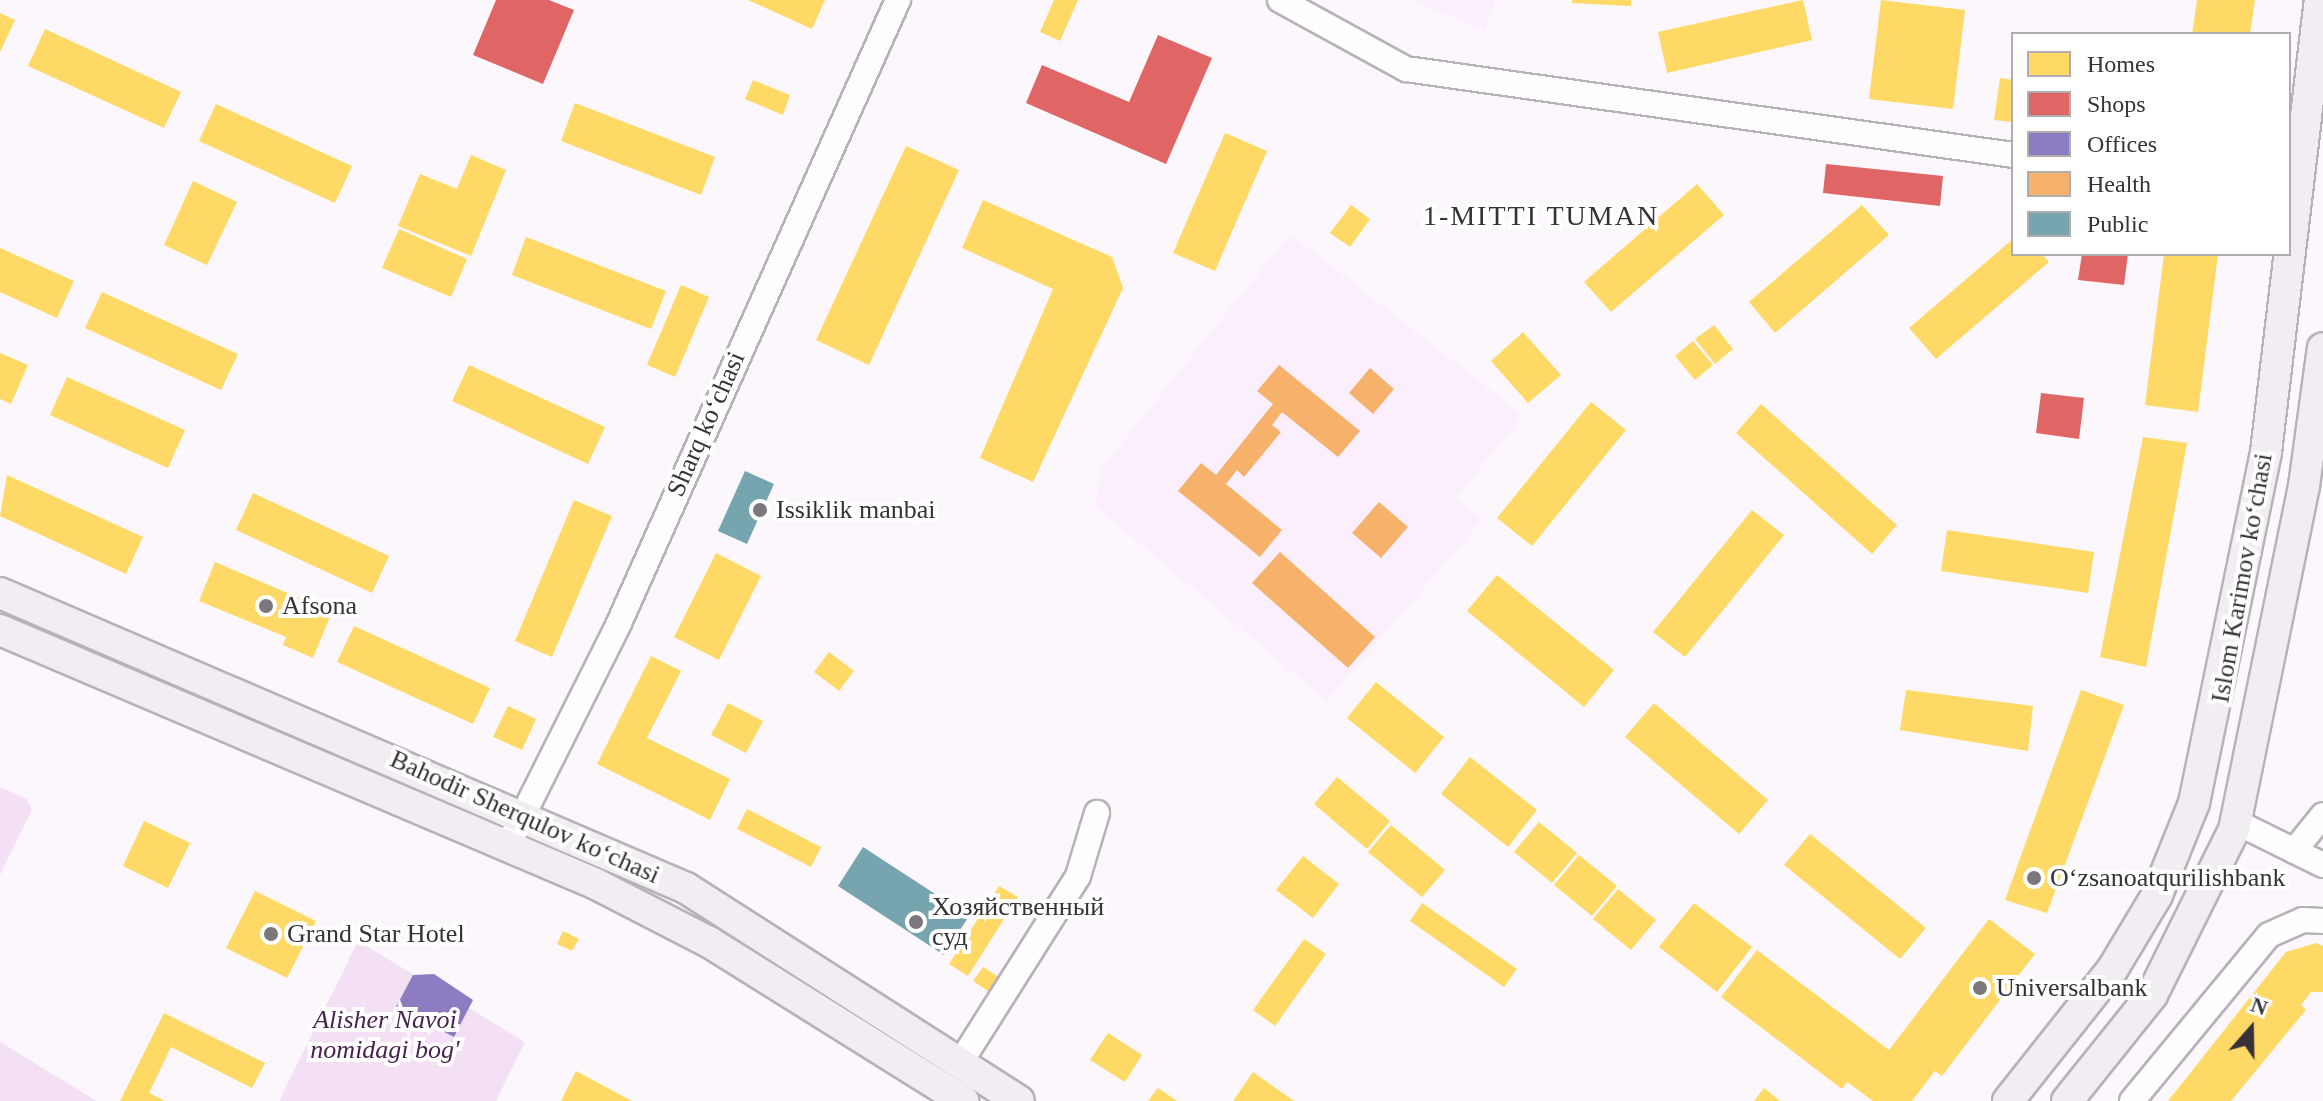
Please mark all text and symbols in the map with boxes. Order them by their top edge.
legend [2011,32,2291,256]
text: Homes [2087,51,2155,77]
text: Shops [2087,91,2146,117]
text: Offices [2087,131,2157,157]
text: Health [2087,171,2151,197]
district label: 1-MITTI TUMAN [1423,199,1659,233]
text: Public [2087,211,2148,237]
street label: Sharq ko‘chasi [660,347,752,501]
street label: Islom Karimov ko‘chasi [2205,451,2279,705]
place label: Issiklik manbai [776,494,936,526]
marker: Issiklik manbai [751,501,769,519]
place label: Afsona [282,590,357,622]
marker: Afsona [257,597,275,615]
street label: Bahodir Sherqulov ko‘chasi [385,743,665,891]
place label: Oʻzsanoatqurilishbank [2050,862,2285,894]
marker: Oʻzsanoatqurilishbank [2025,869,2043,887]
place label: Хозяйственный суд [932,891,1104,952]
marker: Хозяйственный суд [907,913,925,931]
place label: Grand Star Hotel [287,918,465,950]
marker: Grand Star Hotel [262,925,280,943]
place label: Universalbank [1996,972,2148,1004]
marker: Universalbank [1971,979,1989,997]
north arrow [2211,989,2291,1069]
text: N [2248,992,2271,1020]
park label: Alisher Navoi nomidagi bog' [310,1004,460,1066]

